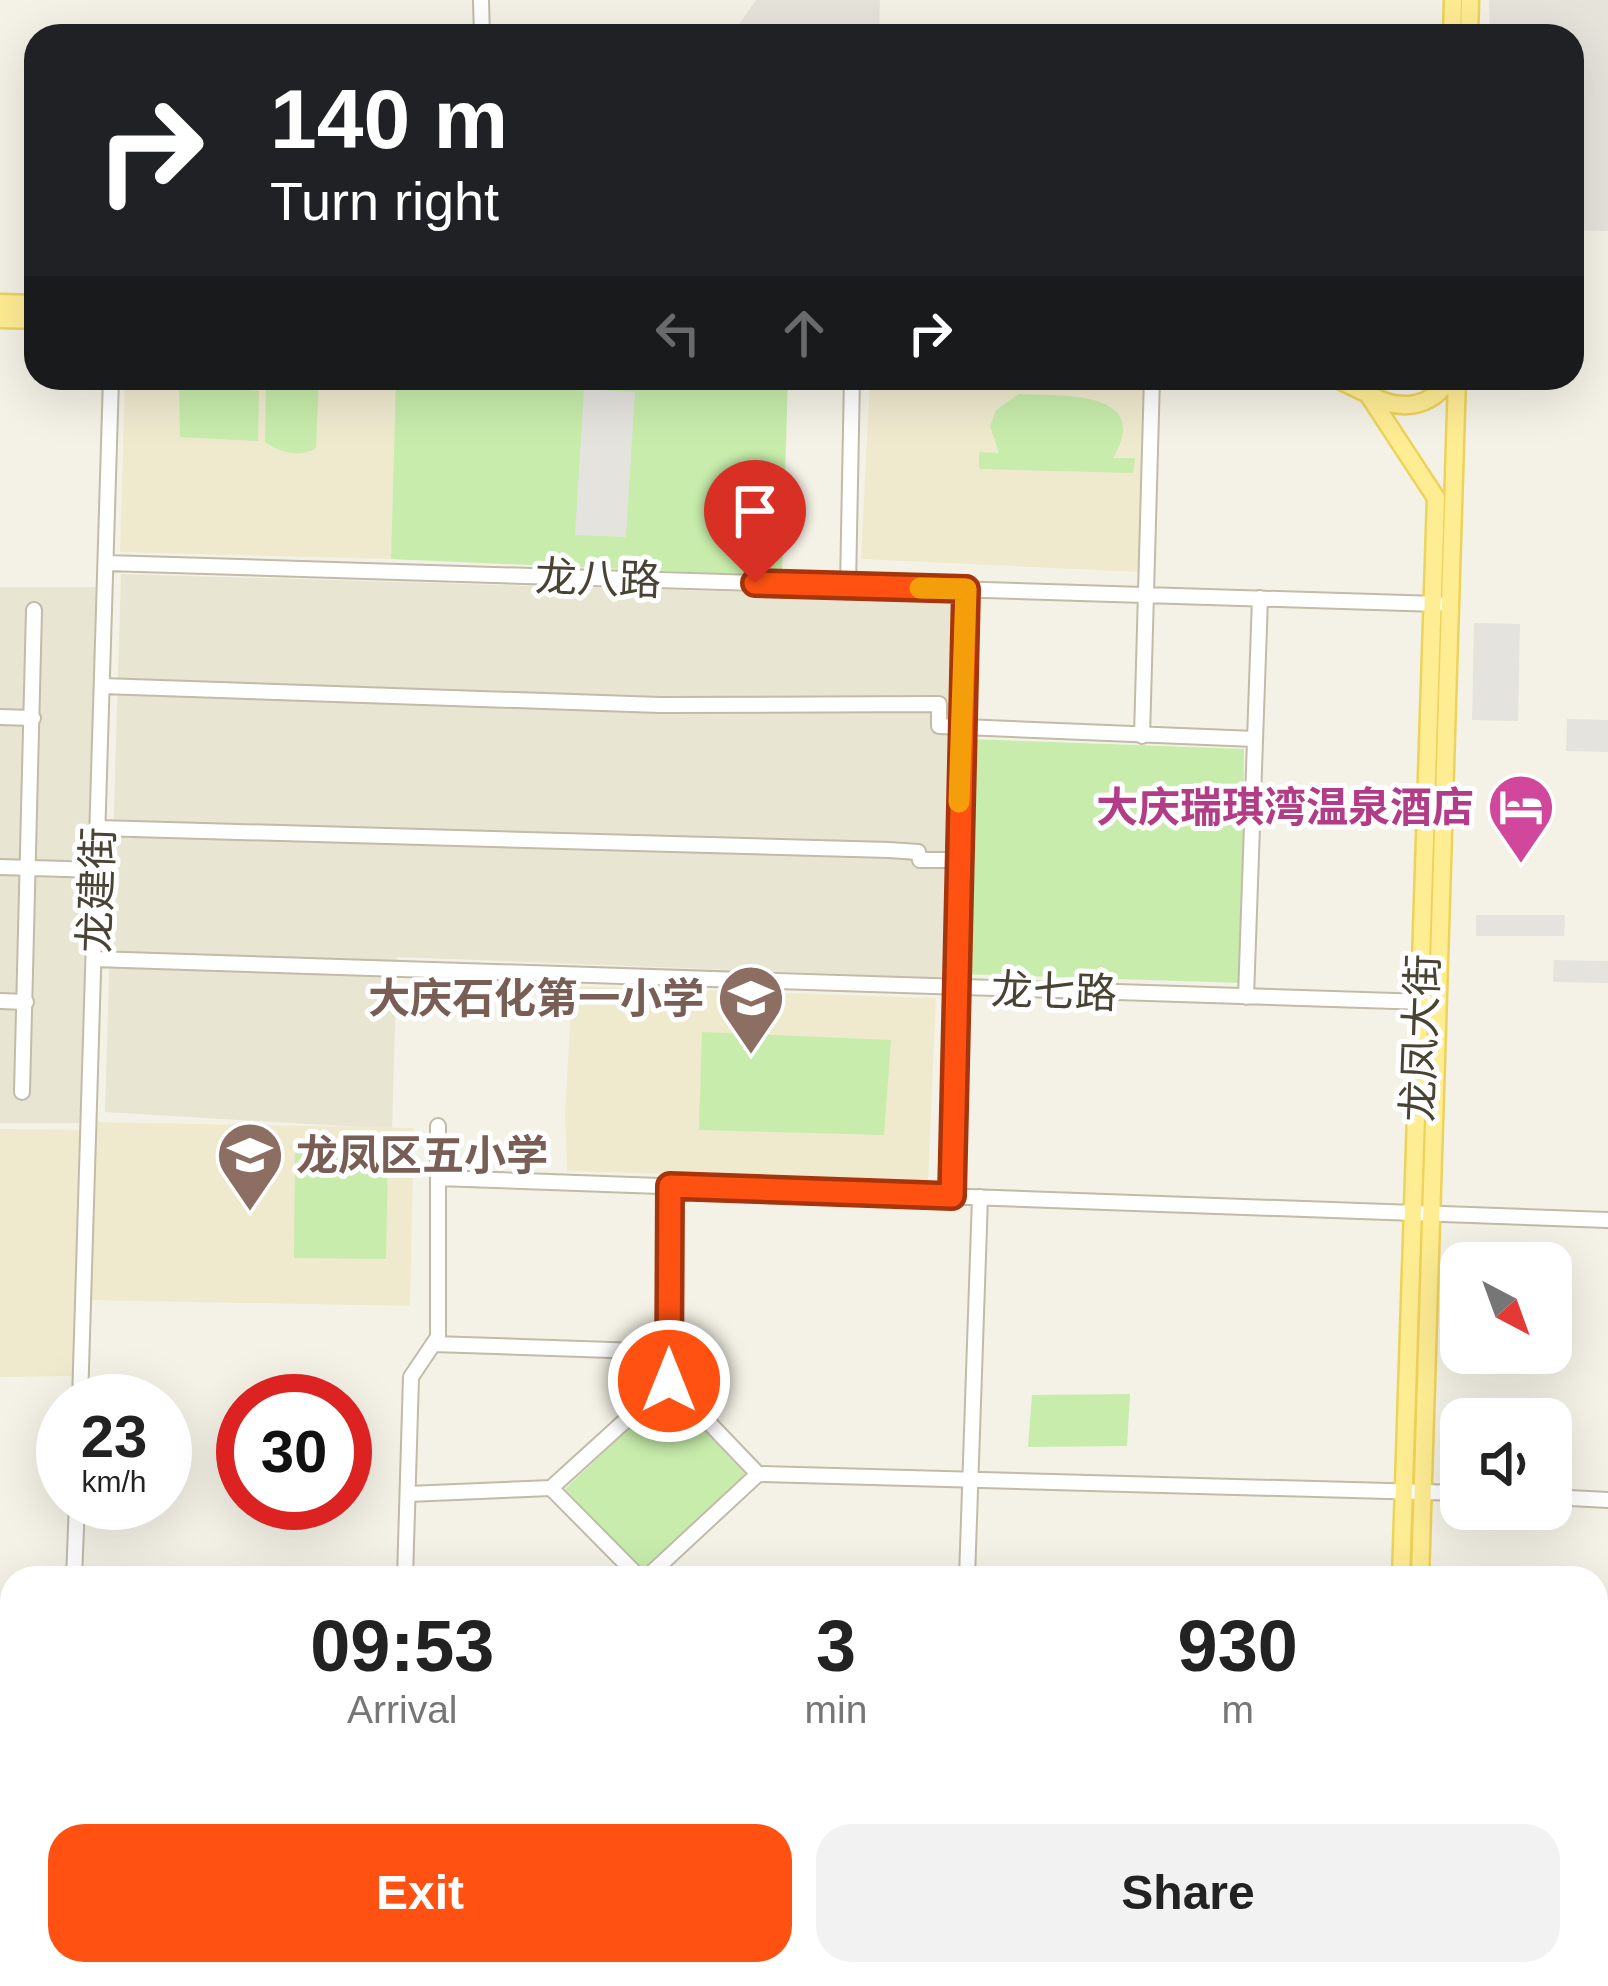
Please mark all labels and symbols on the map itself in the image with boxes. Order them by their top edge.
pin [704,460,806,583]
street label: 龙八路 [534,553,662,604]
hotel icon: 大庆瑞琪湾温泉酒店 [1486,772,1556,866]
place label: 大庆瑞琪湾温泉酒店 [1096,784,1474,831]
street label: 龙建街 [71,826,122,954]
street label: 龙凤大街 [1394,953,1447,1123]
school or university icon: 大庆石化第一小学 [716,963,786,1057]
street label: 龙七路 [990,966,1118,1017]
place label: 大庆石化第一小学 [368,975,704,1022]
school or university icon: 龙凤区五小学 [215,1120,285,1214]
place label: 龙凤区五小学 [296,1132,548,1179]
north arrow [1440,1242,1572,1374]
position arrow [606,1318,732,1444]
speed limit sign: 30 [216,1374,372,1530]

